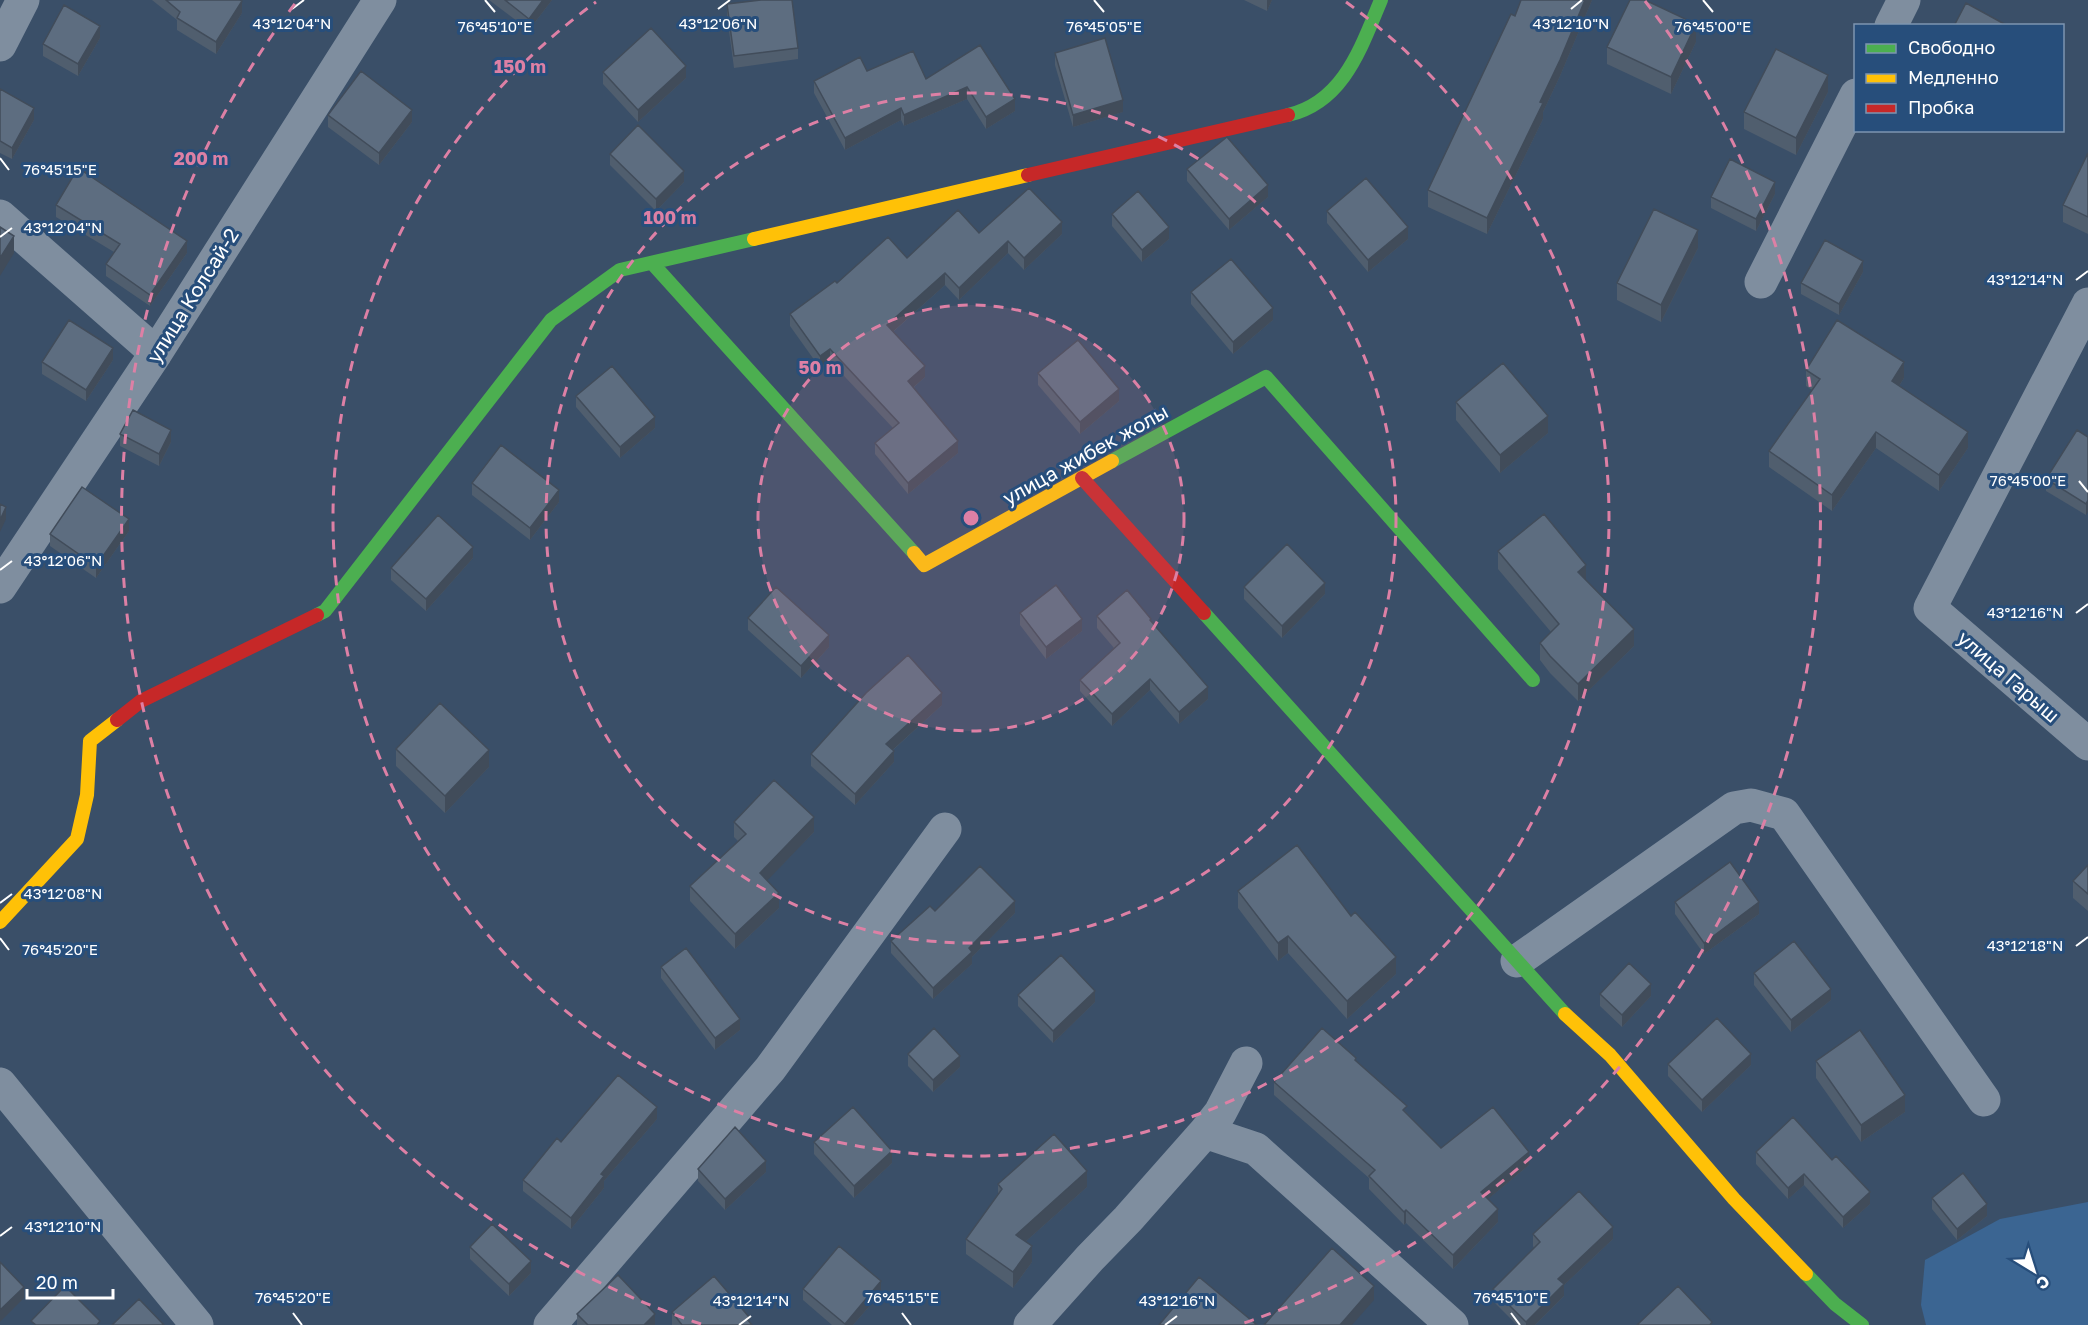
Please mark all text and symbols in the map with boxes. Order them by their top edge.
text: 43°12'04"N [253,14,331,32]
text: 43°12'06"N [679,14,757,32]
text: 43°12'10"N [1533,14,1609,32]
text: 76°45'10"E [458,17,532,35]
text: 76°45'05"E [1066,17,1142,35]
text: 76°45'00"E [1675,17,1751,35]
legend [1854,24,2064,132]
text: Свободно [1908,36,1995,58]
text: 150 m [494,55,546,77]
text: Медленно [1908,66,1999,88]
text: Пробка [1908,96,1974,118]
text: 200 m [174,147,228,169]
text: 76°45'15"E [23,160,97,178]
text: 100 m [644,206,696,228]
text: 43°12'04"N [24,218,102,236]
street label: улица Колсай-2 [141,223,243,367]
text: 43°12'14"N [1987,270,2063,288]
text: 50 m [799,356,841,378]
street label: улица жибек жолы [998,399,1172,509]
text: 76°45'00"E [1990,471,2066,489]
centre of rings [961,508,981,528]
text: 43°12'06"N [24,551,102,569]
text: 43°12'16"N [1987,603,2063,621]
street label: улица Гарыш [1953,625,2065,727]
text: 43°12'08"N [24,884,102,902]
text: 43°12'18"N [1987,936,2063,954]
text: 76°45'20"E [22,940,98,958]
text: 43°12'10"N [25,1217,101,1235]
north arrow [2004,1241,2064,1301]
scale bar [27,1262,112,1300]
text: 20 m [36,1271,78,1293]
text: С [2033,1271,2054,1294]
text: 76°45'20"E [255,1288,331,1306]
text: 76°45'15"E [865,1288,939,1306]
text: 76°45'10"E [1474,1288,1548,1306]
text: 43°12'14"N [713,1291,789,1309]
text: 43°12'16"N [1139,1291,1215,1309]

